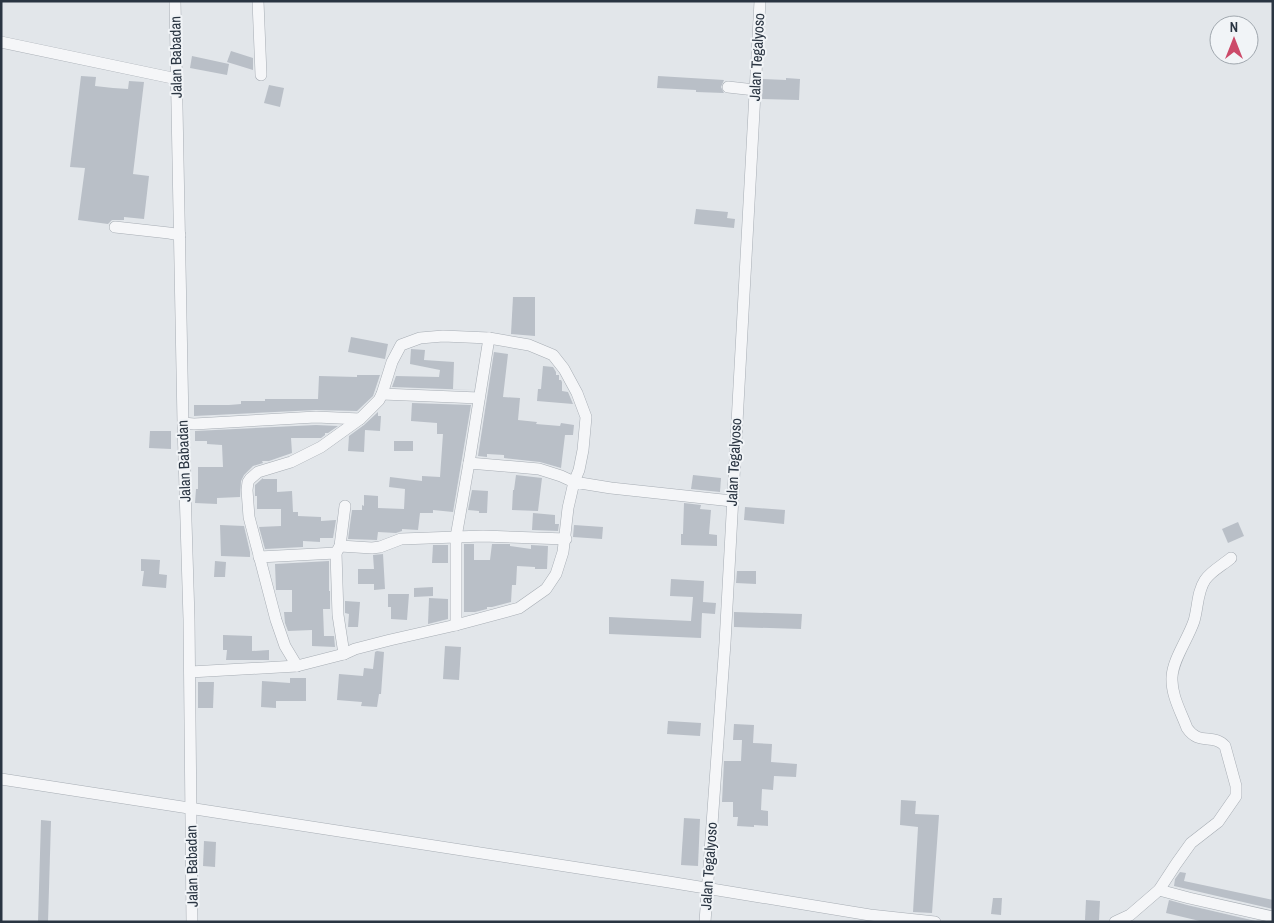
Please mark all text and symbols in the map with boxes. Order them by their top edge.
street label: Jalan Tegalyoso [744,12,769,101]
north arrow [1209,15,1259,65]
street label: Jalan Babadan [164,16,187,98]
text: N [1230,18,1238,36]
street label: Jalan Tegalyoso [721,417,746,506]
street label: Jalan Babadan [172,420,195,502]
street label: Jalan Tegalyoso [695,821,722,911]
street label: Jalan Babadan [180,825,203,907]

